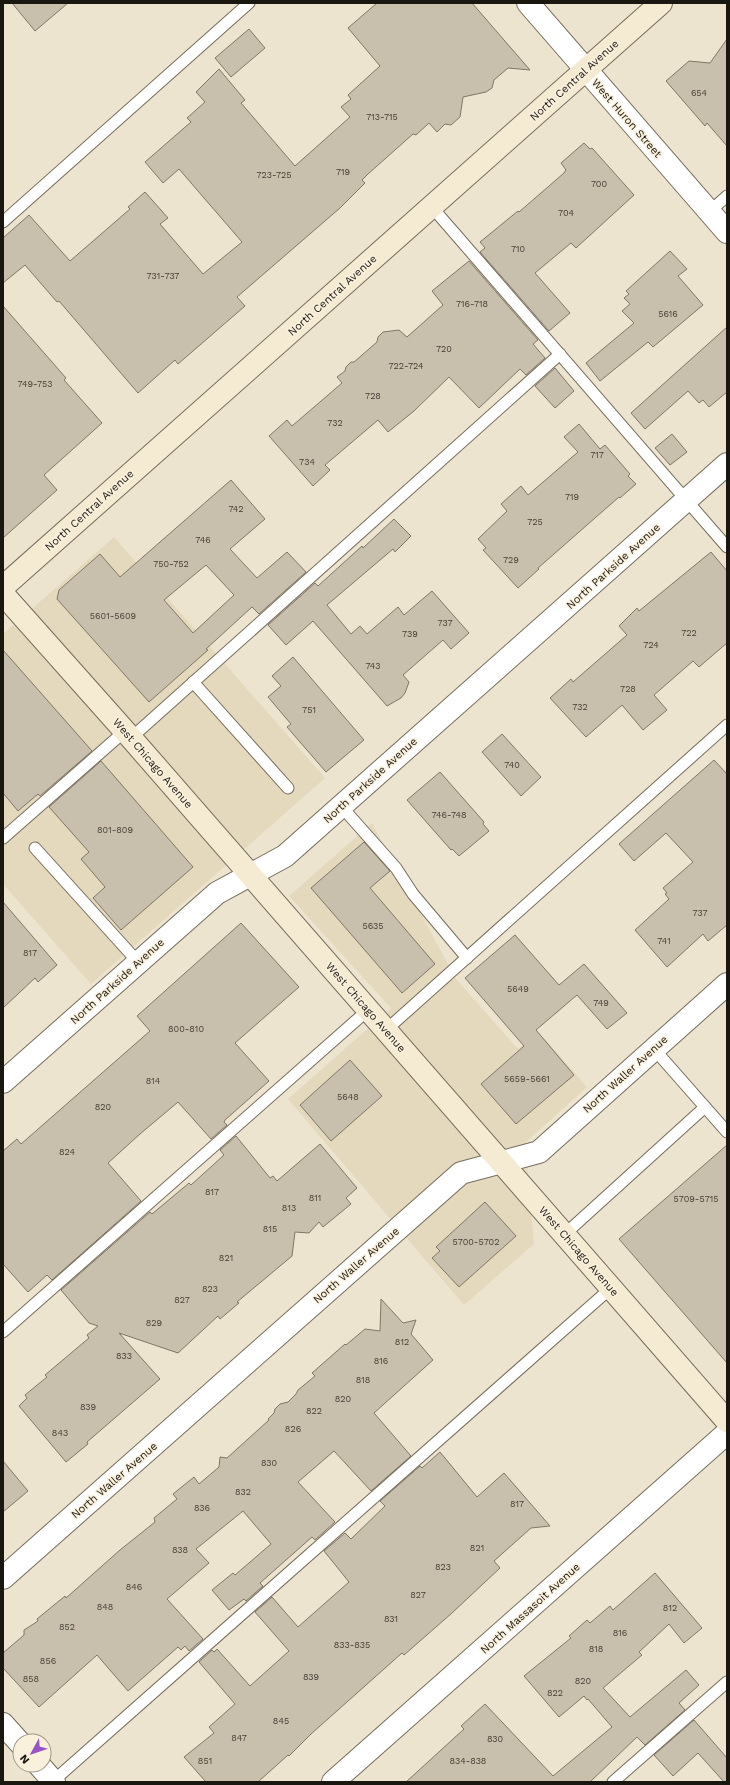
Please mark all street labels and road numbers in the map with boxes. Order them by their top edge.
street label: North Central Avenue [527,37,621,124]
street label: West Huron Street [589,76,665,161]
street label: North Central Avenue [285,252,379,339]
street label: North Central Avenue [42,467,136,554]
street label: North Parkside Avenue [564,521,663,612]
street label: West Chicago Avenue [110,716,195,811]
street label: North Parkside Avenue [321,735,420,826]
street label: North Parkside Avenue [68,936,167,1027]
street label: West Chicago Avenue [323,960,408,1055]
street label: North Waller Avenue [580,1033,670,1116]
street label: West Chicago Avenue [536,1204,621,1299]
street label: North Waller Avenue [311,1225,402,1306]
street label: North Waller Avenue [69,1440,160,1521]
street label: North Massasoit Avenue [478,1560,583,1657]

